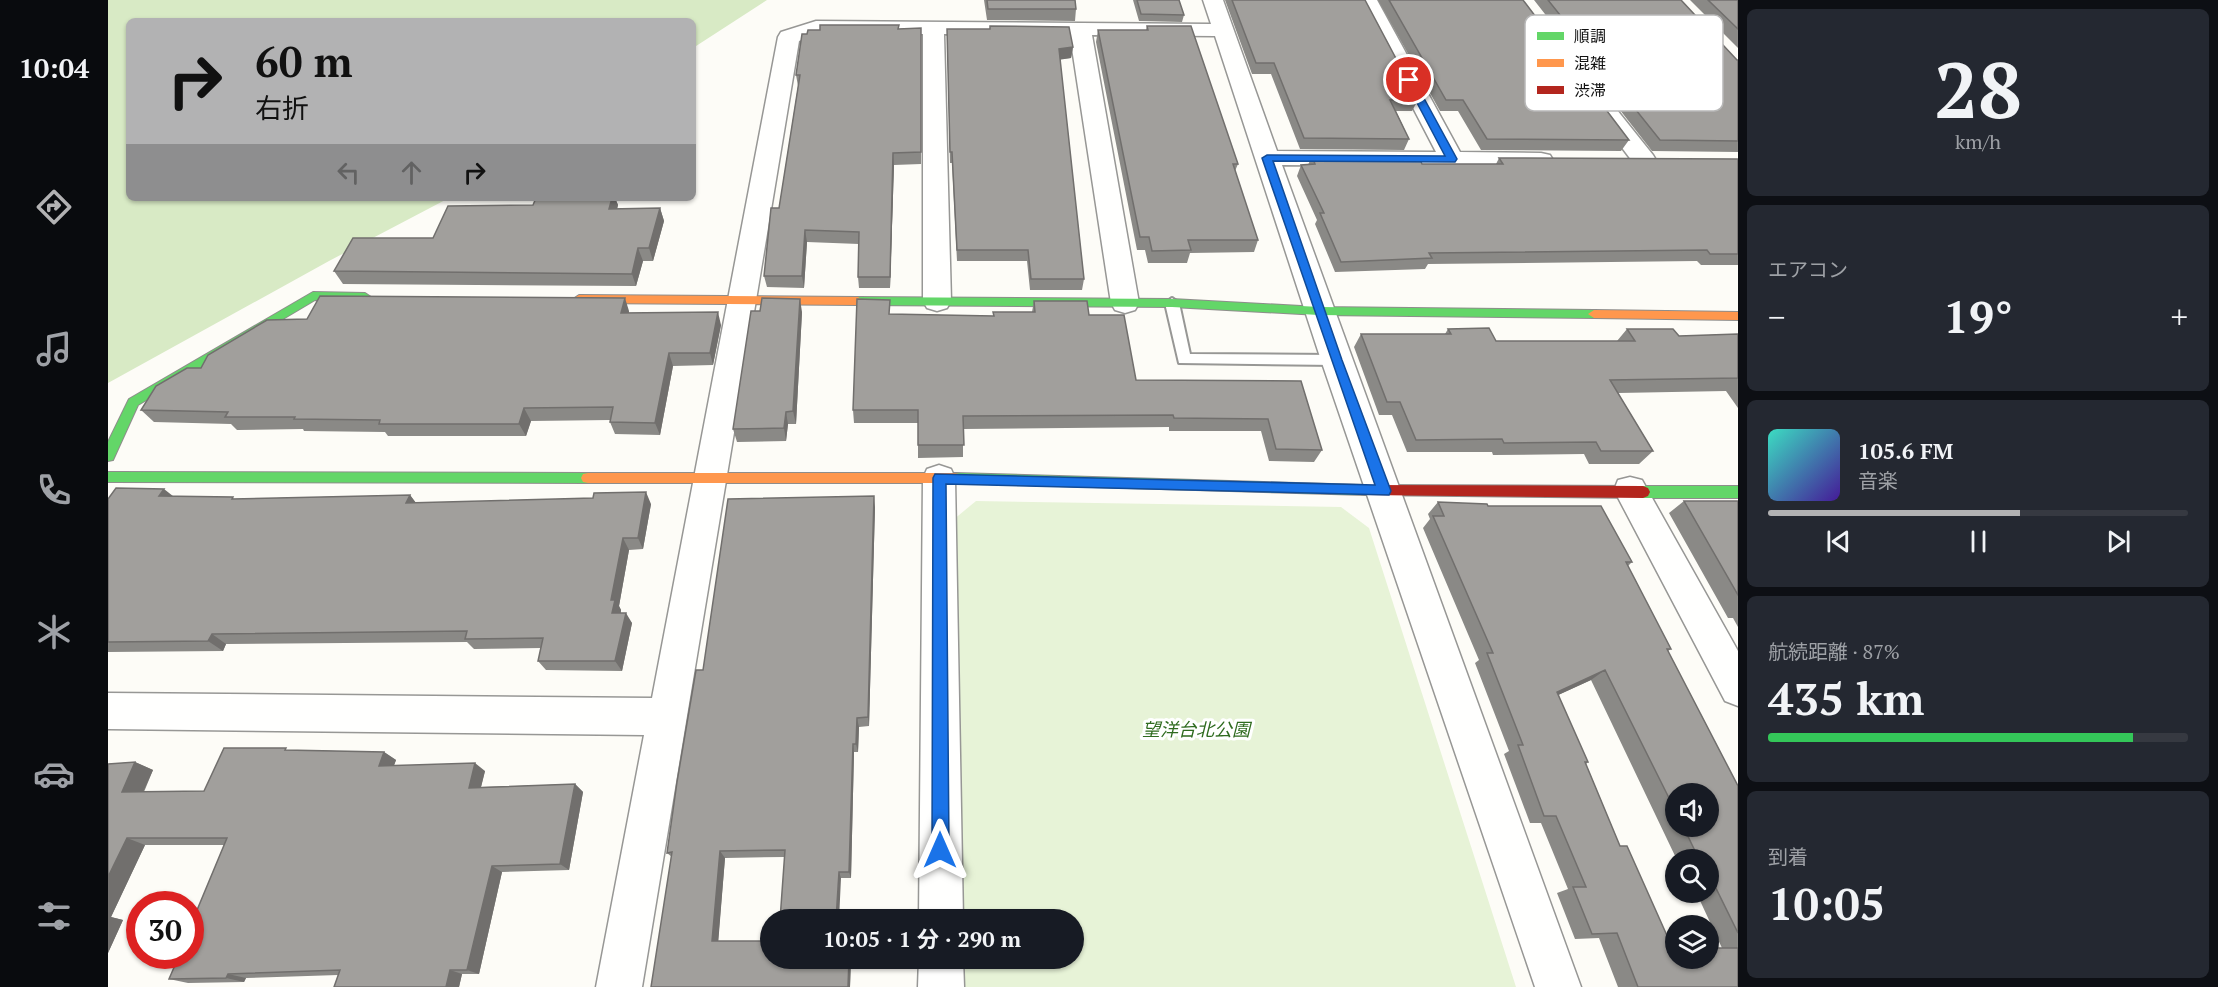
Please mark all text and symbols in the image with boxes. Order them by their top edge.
legend [1525,15,1723,111]
text: 順調 [1574,25,1606,47]
text: 60 m [255,33,353,89]
text: 28 [1934,37,2022,140]
icon: right [156,42,234,120]
text: 10:04 [19,50,89,86]
text: 混雑 [1574,52,1606,74]
pin [1383,54,1434,105]
icon: arrive [1392,63,1425,96]
text: 渋滞 [1574,79,1606,101]
text: 右折 [255,90,309,126]
text: km/h [1955,128,2001,155]
icon: left [332,156,365,189]
icon: ahead [395,156,428,189]
icon: right [458,156,491,189]
icon: directions [33,186,75,228]
text: エアコン [1768,256,1848,283]
text: 19° [1943,286,2013,346]
text: − [1768,295,1786,338]
text: + [2170,295,2188,338]
icon: music [33,328,75,370]
text: 105.6 FM [1858,436,1953,465]
text: 音楽 [1858,467,1898,494]
icon: phone [33,469,75,511]
icon: previous [1822,525,1855,558]
icon: pause [1962,525,1995,558]
icon: next [2102,525,2135,558]
icon: climate [33,611,75,653]
text: 航続距離 · 87% [1768,638,1900,665]
text: 435 km [1768,668,1924,728]
park label: 望洋台北公園 [1142,717,1253,741]
icon: car [33,753,75,795]
map controls [1665,783,1719,969]
button: sound [1665,783,1719,837]
position arrow [908,818,972,882]
text: 到着 [1768,843,1808,870]
button: search [1665,849,1719,903]
text: 10:05 [1768,873,1885,933]
speed limit sign: 30 [126,891,204,969]
icon: filters [33,895,75,937]
button: layers [1665,915,1719,969]
text: 10:05 · 1 分 · 290 m [823,924,1021,953]

